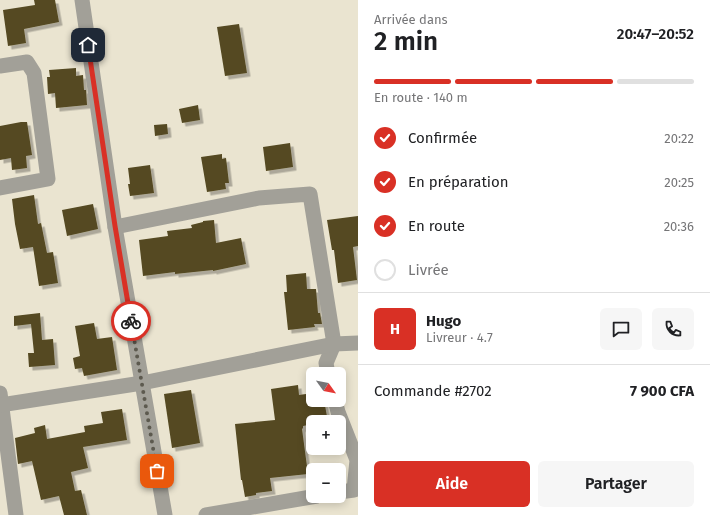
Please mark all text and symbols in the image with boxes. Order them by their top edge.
text: Arrivée dans [374,12,448,27]
text: 20:47–20:52 [617,25,694,43]
text: 2 min [374,26,438,57]
pin [71,28,105,62]
icon: home [77,34,99,56]
text: En route · 140 m [374,90,468,105]
icon: check [374,127,396,149]
text: Confirmée [408,129,477,147]
text: 20:22 [664,131,694,146]
icon: check [374,171,396,193]
text: En préparation [408,173,509,191]
text: 20:25 [664,175,694,190]
icon: check [374,215,396,237]
text: En route [408,217,465,235]
text: 20:36 [664,219,694,234]
text: Livrée [408,261,449,279]
courier [111,301,151,341]
button: chat [600,308,642,350]
button: phone [652,308,694,350]
icon: bike [120,310,142,332]
text: Hugo [426,312,461,330]
text: H [390,320,400,338]
text: Livreur · 4.7 [426,330,493,345]
north arrow [306,367,346,407]
map controls [306,367,346,503]
text: Commande #2702 [374,382,492,400]
text: 7 900 CFA [630,382,694,400]
button: + [306,415,346,455]
pin [140,454,174,488]
icon: bag [146,460,168,482]
button: Aide [374,461,530,507]
button: Partager [538,461,694,507]
button: − [306,463,346,503]

